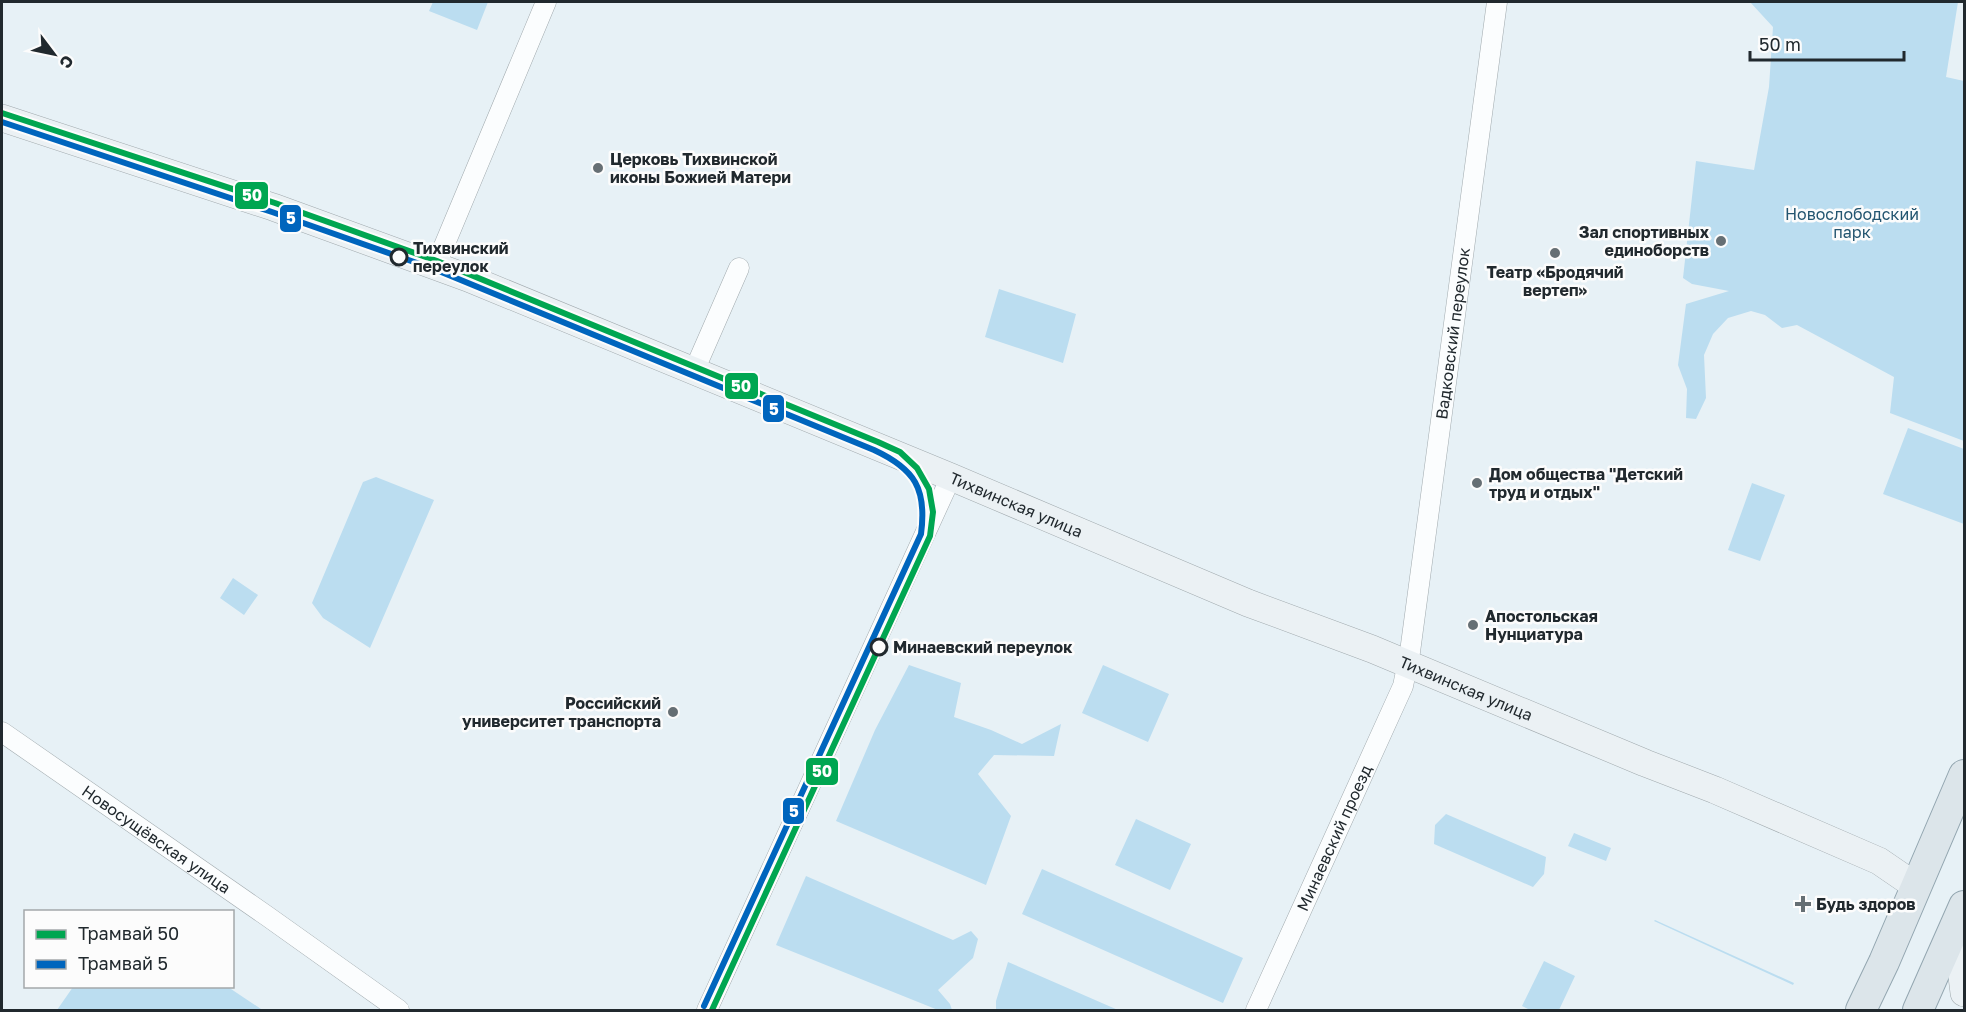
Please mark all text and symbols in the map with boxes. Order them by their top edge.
north arrow [24,24,84,84]
scale bar [1750,24,1904,62]
text: 50 m [1759,33,1801,55]
text: С [55,52,78,72]
place label: Церковь Тихвинской иконы Божией Матери [610,149,791,187]
marker: Церковь Тихвинской иконы Божией Матери [591,161,605,175]
line badge: 50 [234,181,269,210]
text: 50 [242,185,262,205]
line badge: 5 [279,204,302,233]
park label: Новослободский парк [1785,204,1919,242]
text: 5 [286,208,296,228]
place label: Зал спортивных единоборств [1579,222,1710,260]
marker: Зал спортивных единоборств [1714,234,1728,248]
place label: Тихвинский переулок [413,238,509,276]
street label: Вадковский переулок [1431,246,1474,420]
marker: Театр «Бродячий вертеп» [1548,246,1562,260]
marker: Тихвинский переулок [390,248,408,266]
place label: Театр «Бродячий вертеп» [1487,262,1623,300]
line badge: 50 [724,372,759,400]
text: 50 [731,376,751,396]
line badge: 5 [762,394,785,423]
text: 5 [769,399,779,419]
place label: Дом общества "Детский труд и отдых" [1489,464,1683,502]
street label: Тихвинская улица [947,468,1086,542]
marker: Дом общества "Детский труд и отдых" [1470,476,1484,490]
place label: Апостольская Нунциатура [1485,606,1598,644]
marker: Апостольская Нунциатура [1466,618,1480,632]
place label: Минаевский переулок [893,637,1073,657]
marker: Минаевский переулок [870,638,888,656]
street label: Тихвинская улица [1396,652,1536,725]
place label: Российский университет транспорта [462,693,661,731]
marker: Российский университет транспорта [666,705,680,719]
line badge: 50 [805,757,839,786]
text: 50 [812,761,832,781]
street label: Минаевский проезд [1292,761,1376,914]
street label: Новосущёвская улица [78,781,235,898]
line badge: 5 [782,797,805,825]
text: 5 [789,801,799,821]
place label: Будь здоров [1816,894,1916,914]
marker: Будь здоров [1794,895,1812,913]
legend [24,910,234,988]
text: Трамвай 50 [78,922,179,944]
text: Трамвай 5 [78,952,168,974]

